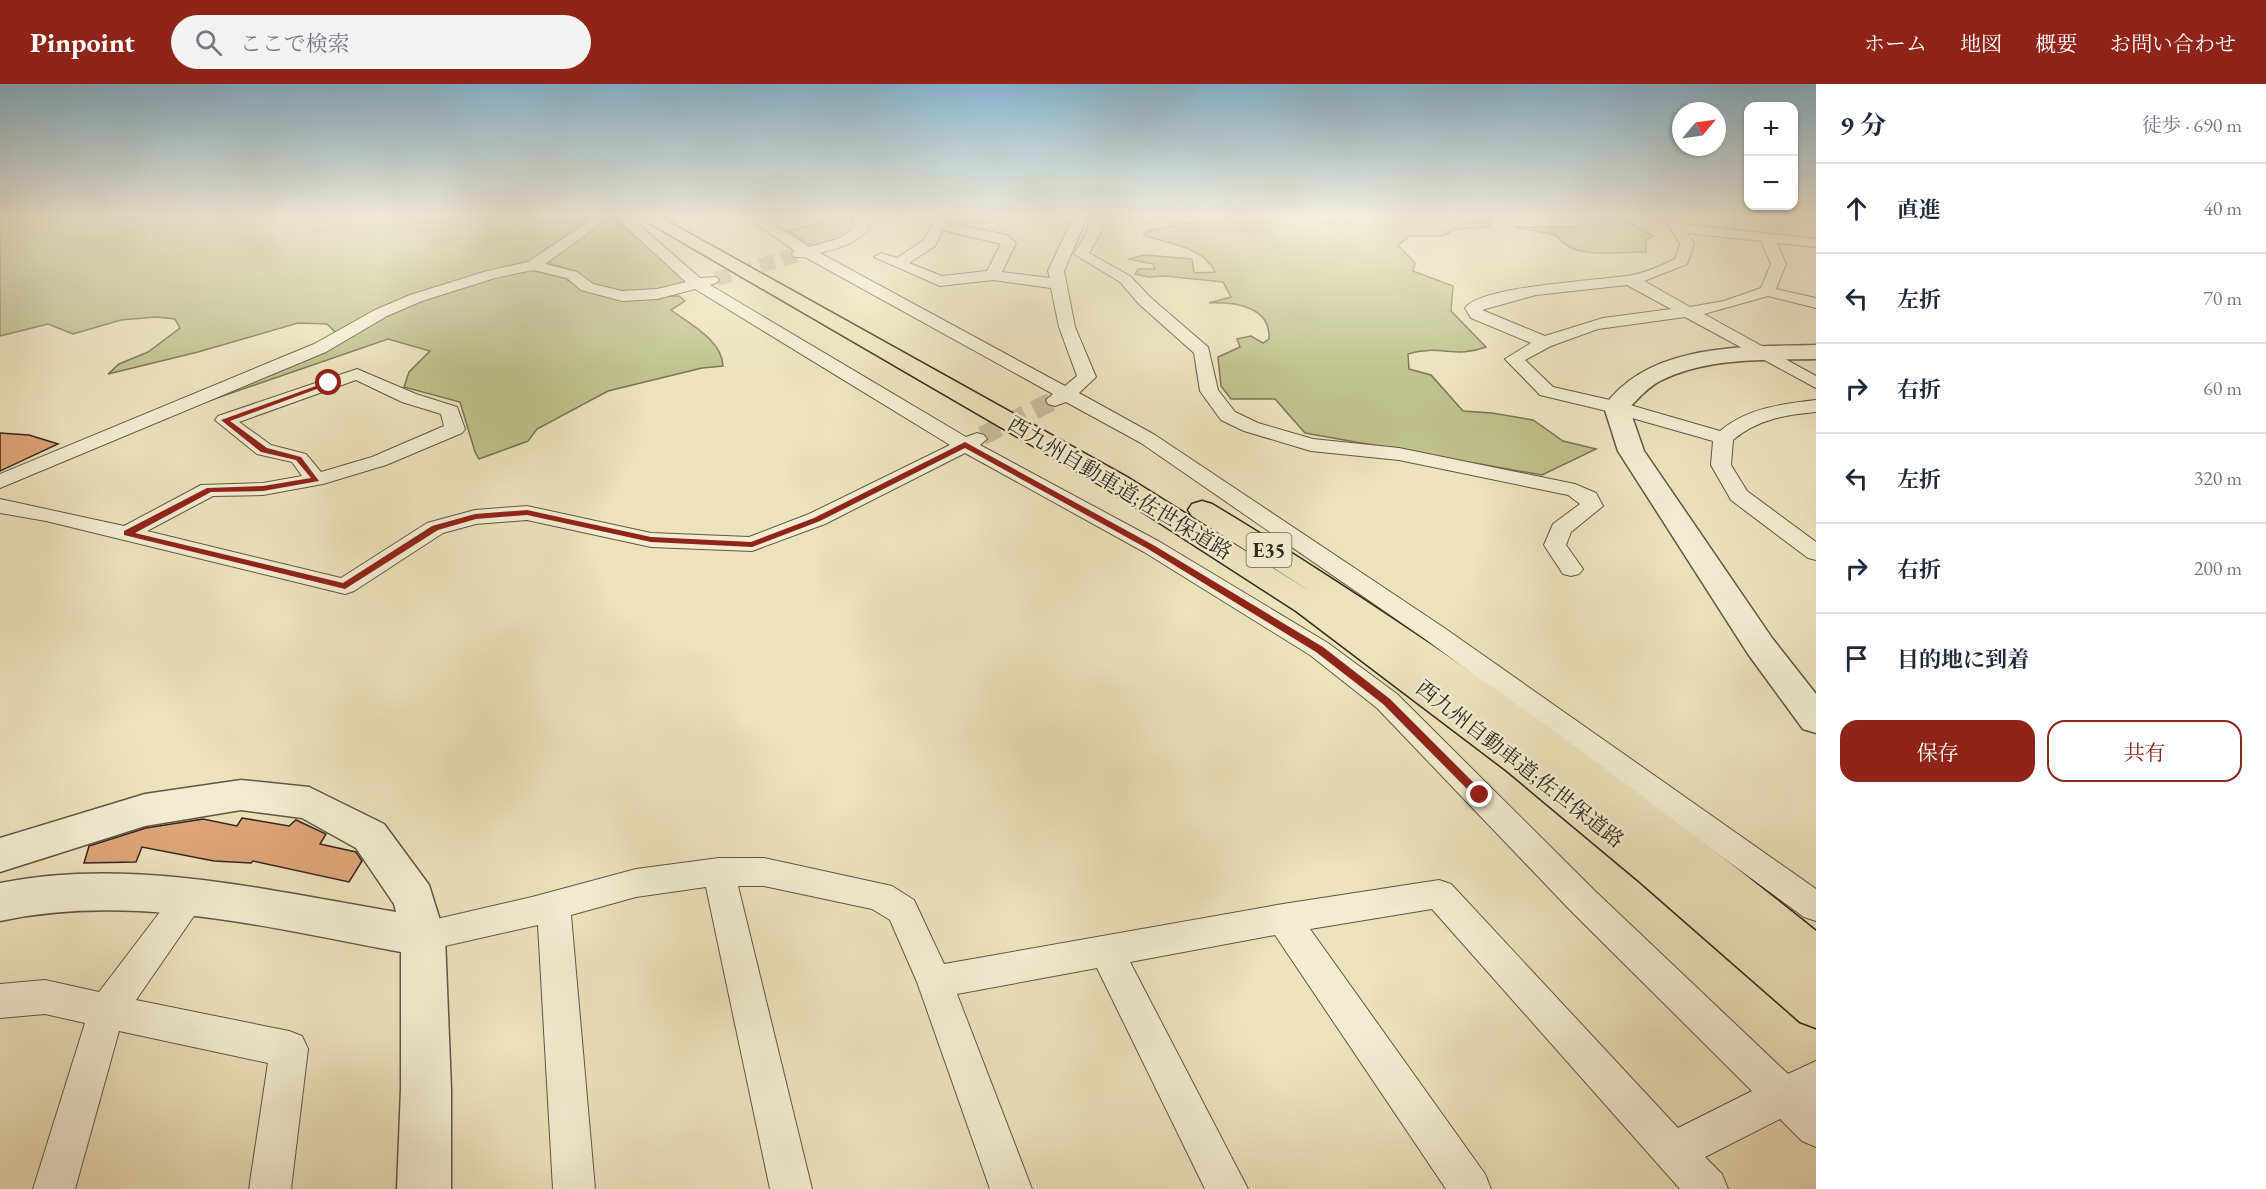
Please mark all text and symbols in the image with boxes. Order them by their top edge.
search box [171,15,591,69]
text: Pinpoint [30,24,135,60]
icon: search [192,26,225,59]
text: ここで検索 [240,29,350,58]
text: ホーム [1864,30,1927,57]
text: 地図 [1960,30,2002,57]
text: 概要 [2035,30,2077,57]
text: お問い合わせ [2110,30,2236,57]
north arrow [1672,102,1726,156]
map controls [1744,102,1798,210]
button: + [1744,102,1798,156]
text: 9 分 [1840,108,1886,142]
text: 徒歩 · 690 m [2142,112,2242,138]
button: − [1744,156,1798,210]
icon: ahead [1840,192,1873,225]
text: 直進 [1897,195,1941,224]
text: 40 m [2203,195,2242,221]
icon: left [1840,282,1873,315]
text: 左折 [1897,285,1941,314]
text: 70 m [2203,285,2242,311]
route start [315,369,341,395]
icon: right [1840,372,1873,405]
text: 右折 [1897,375,1941,404]
text: 60 m [2203,375,2242,401]
street label: 西九州自動車道;佐世保道路 [1003,410,1237,565]
icon: left [1840,462,1873,495]
text: 左折 [1897,465,1941,494]
text: 320 m [2194,465,2242,491]
road number: E35 [1246,533,1292,567]
icon: right [1840,552,1873,585]
text: 右折 [1897,555,1941,584]
text: 200 m [2194,555,2242,581]
icon: arrive [1840,642,1873,675]
text: 目的地に到着 [1897,645,2029,674]
street label: 西九州自動車道;佐世保道路 [1411,674,1630,853]
button: 保存 [1840,720,2035,782]
button: 共有 [2047,720,2242,782]
route end [1466,781,1492,807]

